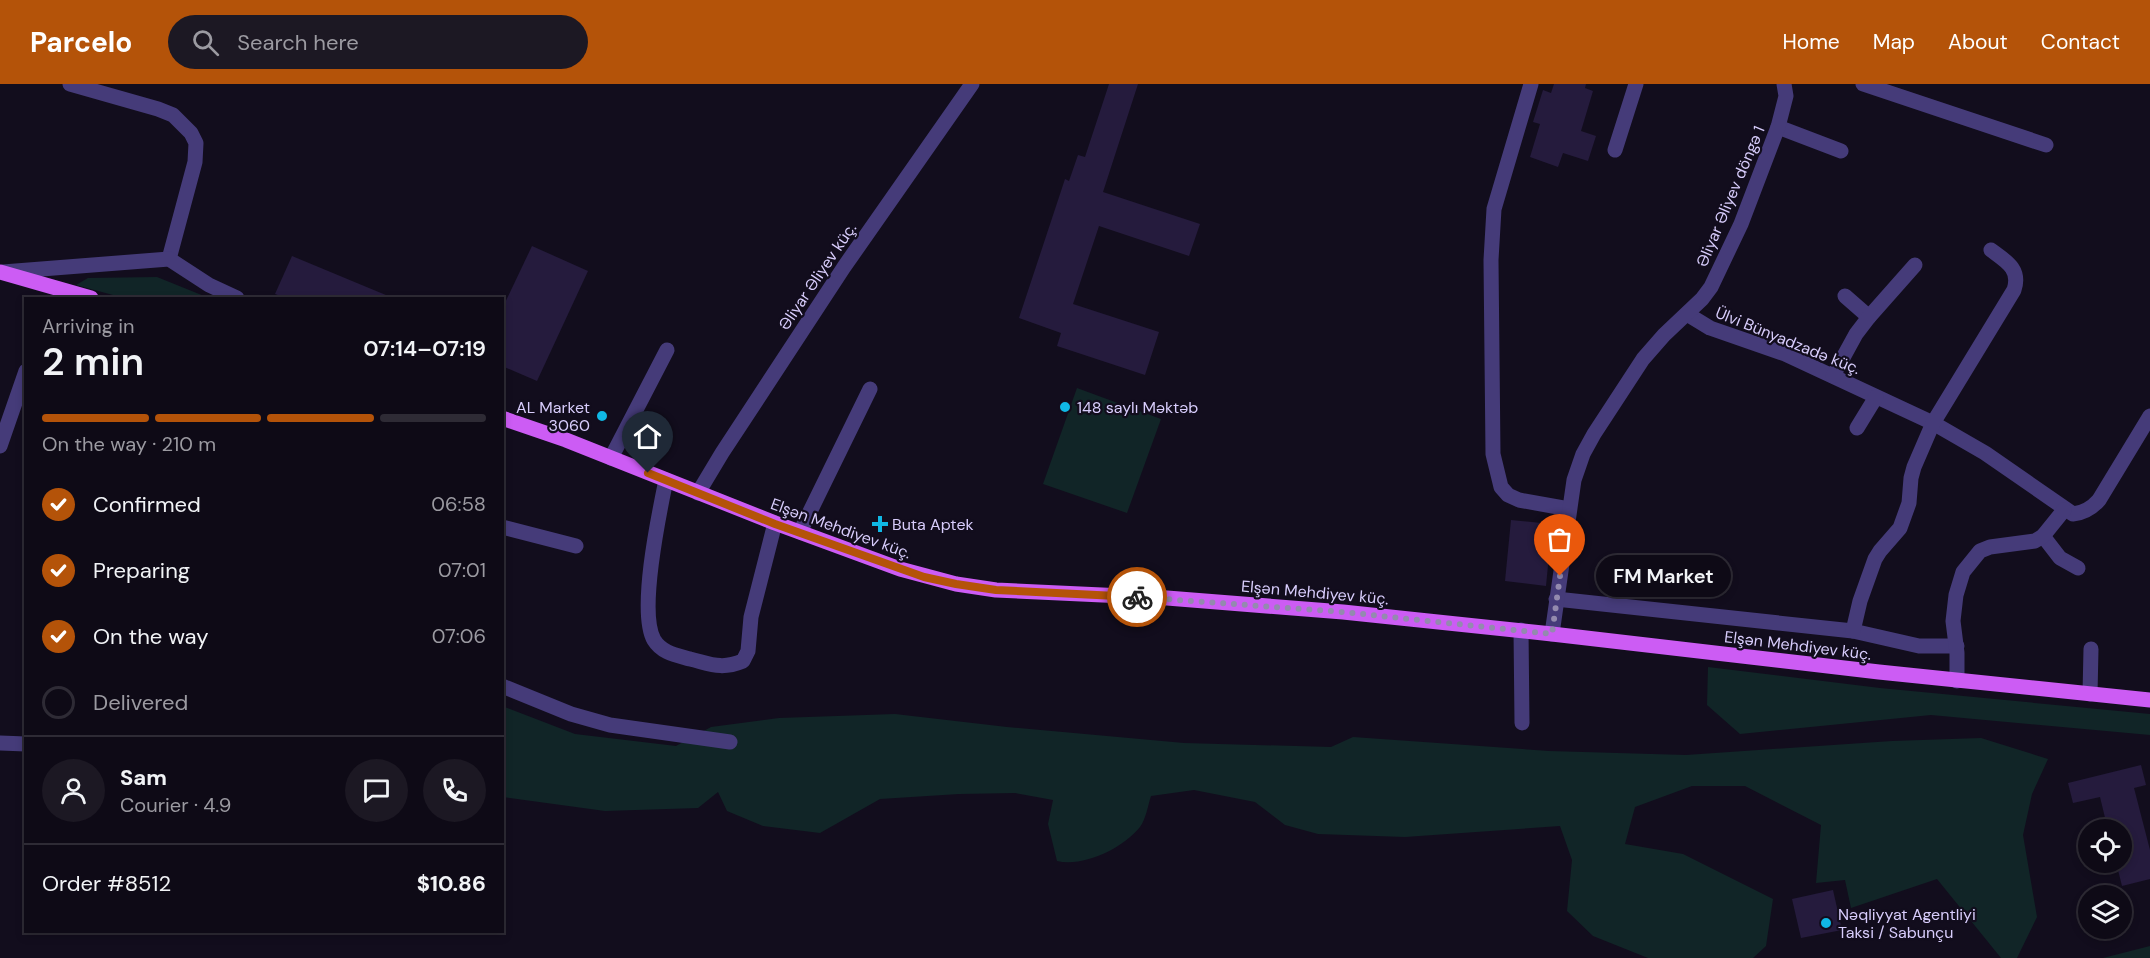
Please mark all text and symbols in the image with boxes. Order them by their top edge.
search box [168,15,588,69]
text: Parcelo [30,24,132,61]
icon: search [189,26,222,59]
text: Search here [237,28,359,57]
text: Home [1782,28,1840,56]
text: Map [1873,28,1915,56]
text: About [1948,28,2008,56]
text: Contact [2041,28,2120,56]
street label: Əliyar Əliyev döngə 1 [1691,123,1770,270]
street label: Əliyar Əliyev küç. [774,219,861,334]
street label: Ülvi Bünyadzadə küç. [1712,302,1863,379]
text: Arriving in [42,313,134,339]
text: 07:14–07:19 [363,334,486,363]
text: 2 min [42,336,144,387]
place label: AL Market 3060 [516,397,590,436]
place label: 148 saylı Məktəb [1077,397,1198,418]
marker: 148 saylı Məktəb [1058,400,1072,414]
marker: AL Market 3060 [595,409,609,423]
pin [622,411,673,473]
icon: home [631,420,664,453]
text: On the way · 210 m [42,431,216,457]
icon: check [42,488,75,521]
text: Confirmed [93,490,201,519]
text: 06:58 [431,491,486,517]
street label: Elşən Mehdiyev küç. [768,493,914,564]
place label: Buta Aptek [892,514,974,535]
pin [1534,514,1585,576]
marker: Buta Aptek [873,517,887,531]
icon: bag [1543,523,1576,556]
icon: check [42,554,75,587]
callout: FM Market [1596,555,1731,597]
text: Preparing [93,556,190,585]
text: 07:01 [438,557,486,583]
text: FM Market [1613,563,1714,589]
courier [1107,567,1167,627]
street label: Elşən Mehdiyev küç. [1240,576,1390,609]
icon: bike [1121,581,1154,614]
icon: check [42,620,75,653]
text: On the way [93,622,208,651]
text: 07:06 [432,623,486,649]
street label: Elşən Mehdiyev küç. [1723,626,1873,665]
text: Delivered [93,688,188,717]
button: person [42,759,105,822]
button: chat [345,759,408,822]
button: phone [423,759,486,822]
text: Sam [120,763,167,792]
text: Courier · 4.9 [120,792,231,818]
map controls [2078,819,2132,939]
button: locate [2078,819,2132,873]
text: Order #8512 [42,869,171,898]
text: $10.86 [417,869,486,898]
button: layers [2078,885,2132,939]
place label: Nəqliyyat Agentliyi Taksi / Sabunçu [1838,904,1976,943]
marker: Nəqliyyat Agentliyi Taksi / Sabunçu [1819,916,1833,930]

